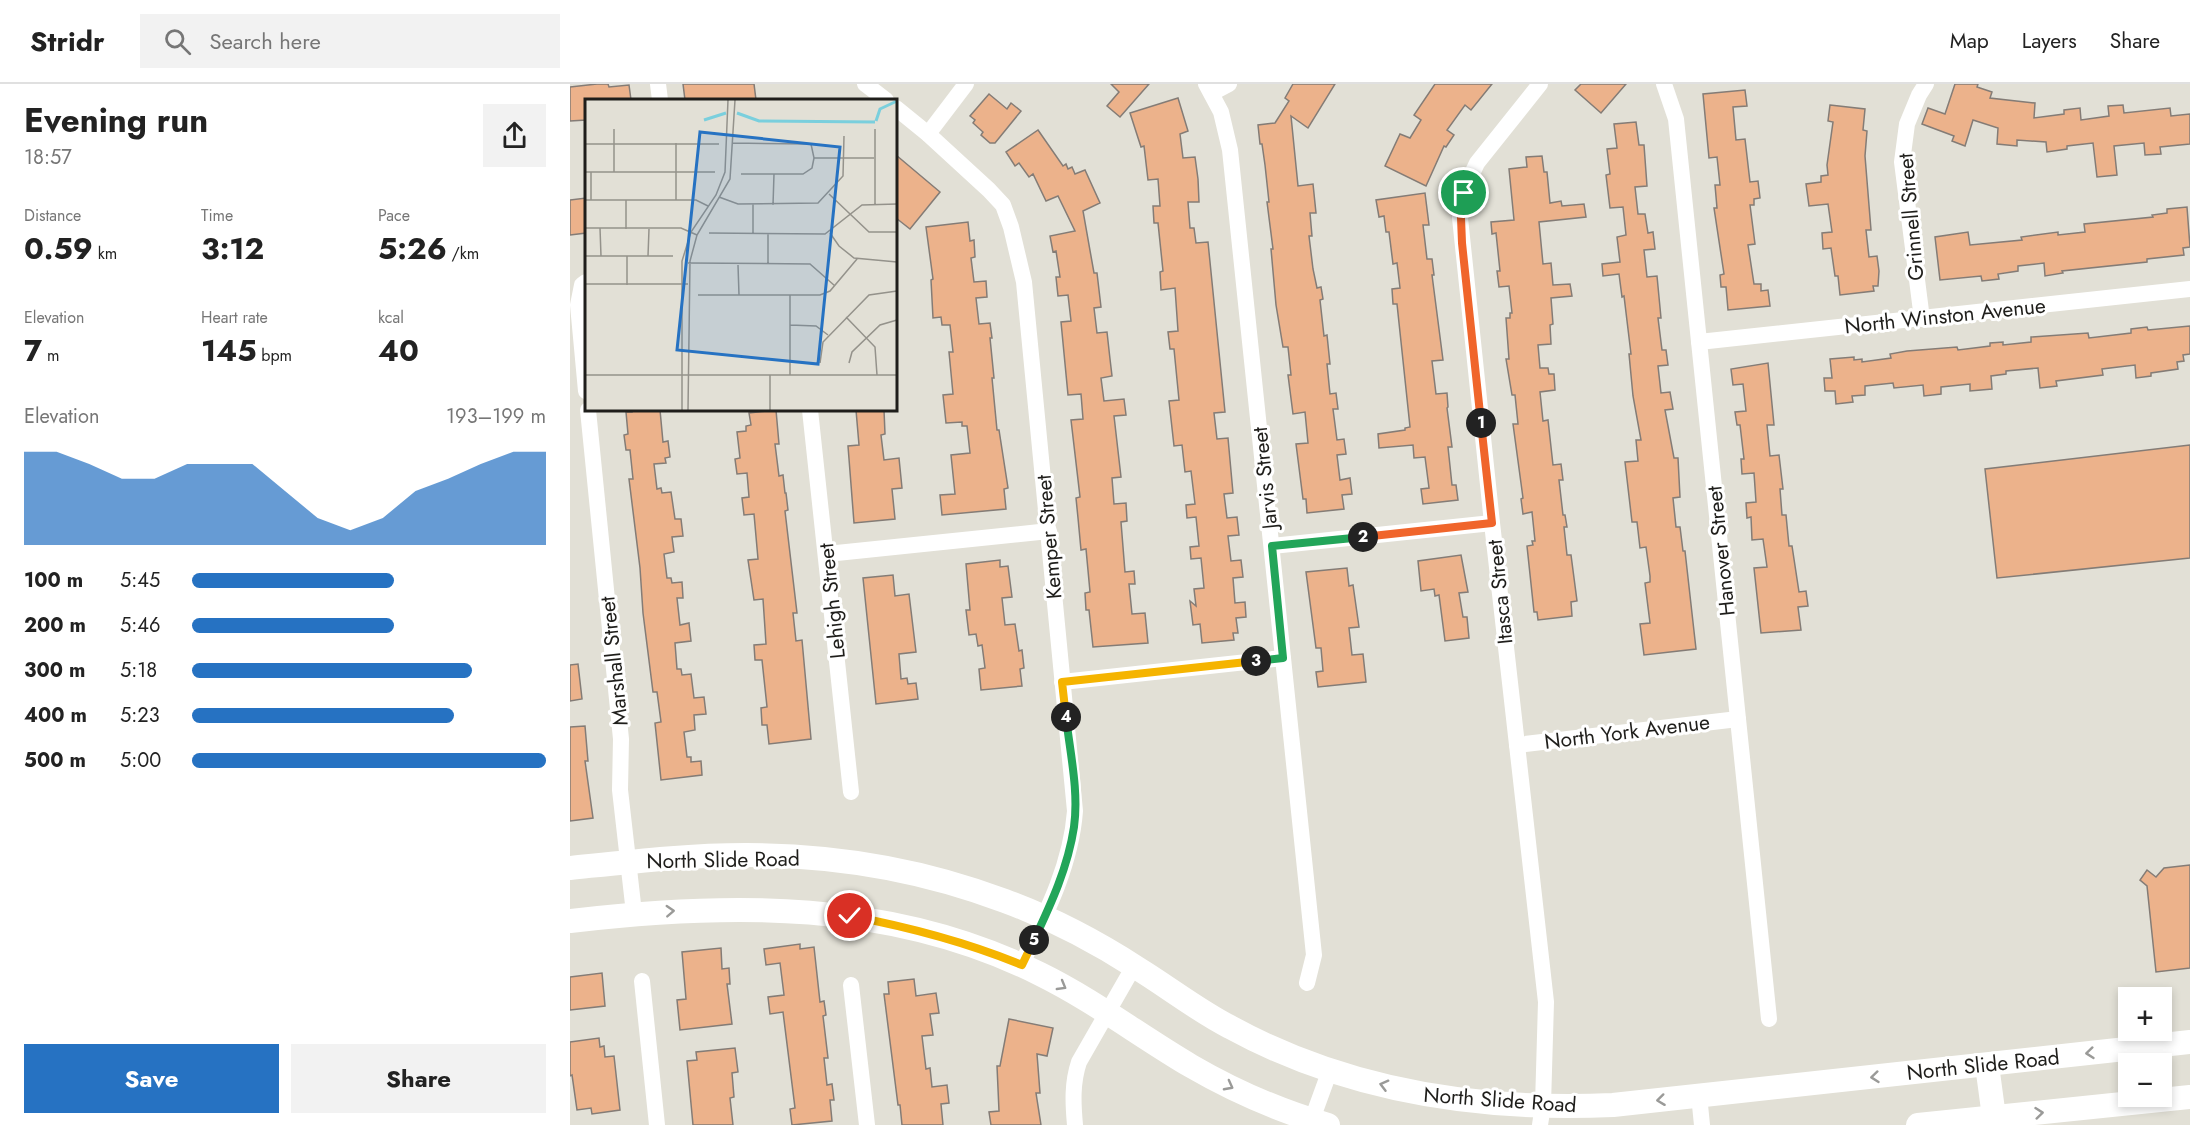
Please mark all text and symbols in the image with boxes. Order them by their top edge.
search box [140,14,560,68]
text: Stridr [30,21,104,62]
icon: search [161,25,194,58]
text: Search here [209,25,321,57]
text: Map [1950,26,1989,56]
text: Layers [2022,26,2077,56]
text: Share [2110,26,2160,56]
text: Evening run [24,97,208,144]
inset map [585,99,897,411]
button: share [483,104,546,167]
text: 18:57 [24,143,72,172]
street label: Grinnell Street [1890,152,1932,282]
pin [1438,167,1489,218]
icon: arrive [1447,176,1480,209]
text: Distance [24,204,81,227]
text: Time [201,204,233,227]
text: Pace [378,204,410,227]
text: 0.59 [24,227,93,270]
text: 3:12 [201,227,264,270]
text: 5:26 [378,227,447,270]
text: km [93,242,117,265]
text: /km [447,242,479,265]
street label: North Winston Avenue [1843,290,2047,341]
text: Elevation [24,306,84,329]
text: Heart rate [201,306,268,329]
text: kcal [378,306,404,329]
text: 7 [24,329,42,372]
text: 145 [201,329,257,372]
text: 40 [378,329,419,372]
text: m [42,344,59,367]
text: bpm [257,344,292,367]
text: Elevation [24,402,99,431]
text: 193–199 m [446,402,546,431]
pin: 1 [1466,408,1496,438]
text: 1 [1477,411,1485,434]
street label: Jarvis Street [1245,425,1286,534]
street label: Kemper Street [1029,474,1069,600]
street label: Hanover Street [1699,484,1743,618]
pin: 2 [1348,522,1378,552]
text: 2 [1358,525,1368,548]
street label: Itasca Street [1480,538,1520,646]
street label: Lehigh Street [811,542,853,660]
text: 100 m [24,566,83,595]
text: 5:45 [120,566,160,595]
street label: Marshall Street [592,595,636,727]
text: 200 m [24,611,86,640]
text: 5:46 [120,611,160,640]
pin: 3 [1241,646,1271,676]
text: 3 [1251,649,1261,672]
text: 300 m [24,656,85,685]
text: 5:18 [120,656,157,685]
text: 400 m [24,701,87,730]
text: 5:23 [120,701,160,730]
pin: 4 [1051,702,1081,732]
text: 4 [1060,705,1072,728]
street label: North York Avenue [1542,707,1712,757]
text: 500 m [24,746,86,775]
text: 5:00 [120,746,161,775]
street label: North Slide Road [646,844,800,876]
pin [824,890,875,941]
icon: check [833,899,866,932]
one-way arrow [666,905,675,918]
pin: 5 [1019,925,1049,955]
text: 5 [1029,928,1039,951]
one-way arrow [1056,979,1066,990]
map controls [2118,987,2172,1107]
button: + [2118,987,2172,1041]
street label: North Slide Road [1905,1042,2061,1088]
button: Save [24,1044,279,1113]
button: Share [291,1044,546,1113]
one-way arrow [2086,1047,2095,1059]
button: − [2118,1053,2172,1107]
one-way arrow [1871,1070,1880,1082]
one-way arrow [1223,1079,1234,1090]
one-way arrow [1379,1080,1390,1092]
street label: North Slide Road [1422,1080,1578,1120]
one-way arrow [1656,1093,1665,1105]
one-way arrow [2034,1107,2044,1120]

